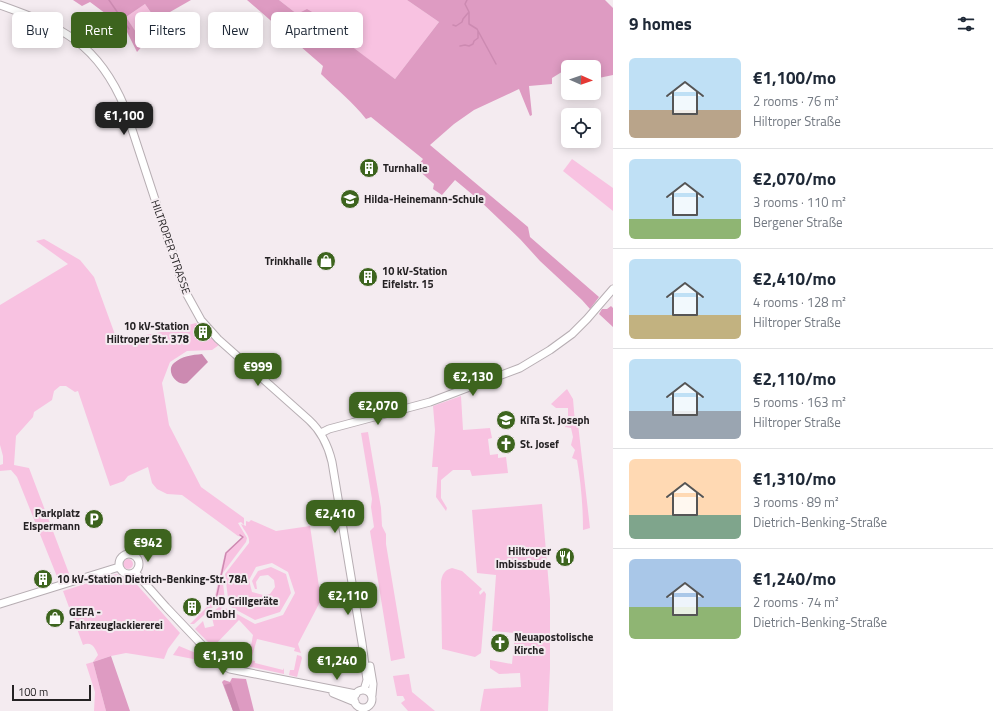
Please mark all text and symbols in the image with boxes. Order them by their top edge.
text: 9 homes [629,11,692,37]
chip: Buy [12,12,63,48]
chip: Rent [71,12,127,48]
chip: Filters [135,12,200,48]
chip: New [208,12,263,48]
chip: Apartment [271,12,363,48]
icon: filters [955,13,977,35]
north arrow [561,60,601,100]
map controls [561,60,601,148]
text: €1,100/mo [753,65,836,91]
icon: home [661,74,709,122]
text: 2 rooms · 76 m² [753,91,839,111]
pin: €1,100 [91,102,157,136]
text: €1,100 [104,105,144,125]
button: locate [561,108,601,148]
text: Hiltroper Straße [753,111,841,131]
building icon: Turnhalle [358,157,380,179]
place label: Turnhalle [383,160,428,176]
text: €2,070/mo [753,166,836,192]
icon: home [661,175,709,223]
school or university icon: Hilda-Heinemann-Schule [339,188,361,210]
place label: Hilda-Heinemann-Schule [364,191,484,207]
text: 3 rooms · 110 m² [753,192,846,212]
street label: HILTROPER STRASSE [147,198,195,296]
text: Bergener Straße [753,212,843,232]
shop icon: Trinkhalle [315,250,337,272]
place label: Trinkhalle [265,253,312,269]
place label: 10 kV-Station Eifelstr. 15 [382,263,447,292]
building icon: 10 kV-Station Eifelstr. 15 [357,266,379,288]
text: €2,410/mo [753,266,836,292]
icon: home [661,275,709,323]
text: 4 rooms · 128 m² [753,292,846,312]
text: Hiltroper Straße [753,312,841,332]
place label: 10 kV-Station Hiltroper Str. 378 [107,318,189,347]
building icon: 10 kV-Station Hiltroper Str. 378 [192,321,214,343]
pin: €999 [234,353,282,387]
text: €999 [243,356,273,376]
pin: €2,130 [440,363,506,397]
text: €2,130 [453,366,493,386]
text: €2,110/mo [753,366,836,392]
icon: home [661,375,709,423]
pin: €2,070 [345,392,411,426]
text: 5 rooms · 163 m² [753,392,846,412]
text: €2,070 [358,395,398,415]
school or university icon: KiTa St. Joseph [495,409,517,431]
place label: KiTa St. Joseph [520,412,590,428]
text: Hiltroper Straße [753,412,841,432]
church icon: St. Josef [495,433,517,455]
place label: St. Josef [520,436,559,452]
text: €1,310/mo [753,466,836,492]
icon: home [661,475,709,523]
text: 3 rooms · 89 m² [753,492,839,512]
pin: €2,410 [302,500,368,534]
text: €2,410 [315,503,355,523]
place label: Parkplatz Elspermann [23,505,80,534]
parking icon: Parkplatz Elspermann [83,508,105,530]
text: Dietrich-Benking-Straße [753,512,887,532]
pin: €942 [124,529,172,563]
text: €942 [133,532,163,552]
place label: Hiltroper Imbissbude [496,543,551,572]
restaurant icon: Hiltroper Imbissbude [554,546,576,568]
text: €1,240/mo [753,566,836,592]
building icon: 10 kV-Station Dietrich-Benking-Str. 78A [32,568,54,590]
place label: 10 kV-Station Dietrich-Benking-Str. 78A [57,571,248,587]
icon: home [661,575,709,623]
pin: €2,110 [315,582,381,616]
text: €2,110 [328,585,368,605]
text: 2 rooms · 74 m² [753,592,839,612]
place label: PhD Grillgeräte GmbH [206,593,279,622]
building icon: PhD Grillgeräte GmbH [181,596,203,618]
place label: GEFA - Fahrzeuglackiererei [69,604,163,633]
shop icon: GEFA - Fahrzeuglackiererei [44,607,66,629]
text: Dietrich-Benking-Straße [753,612,887,632]
place label: Neuapostolische Kirche [514,629,594,658]
church icon: Neuapostolische Kirche [489,632,511,654]
pin: €1,310 [190,642,256,676]
text: €1,310 [203,645,243,665]
pin: €1,240 [304,647,370,681]
text: €1,240 [317,650,357,670]
scale bar [12,683,91,702]
text: 100 m [18,684,48,700]

